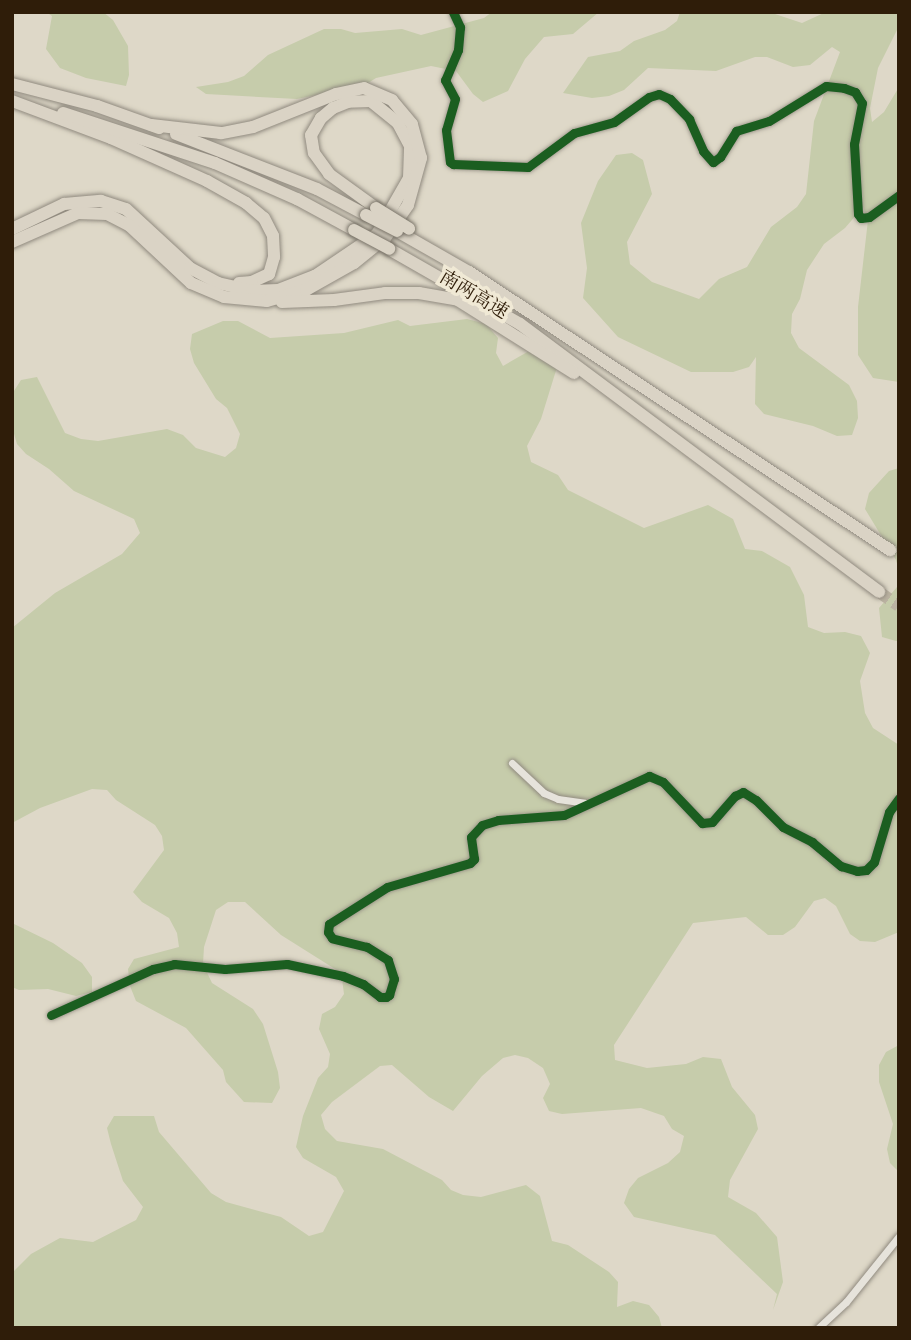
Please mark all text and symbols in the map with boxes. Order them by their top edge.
street label: 南两高速 [435,267,511,325]

